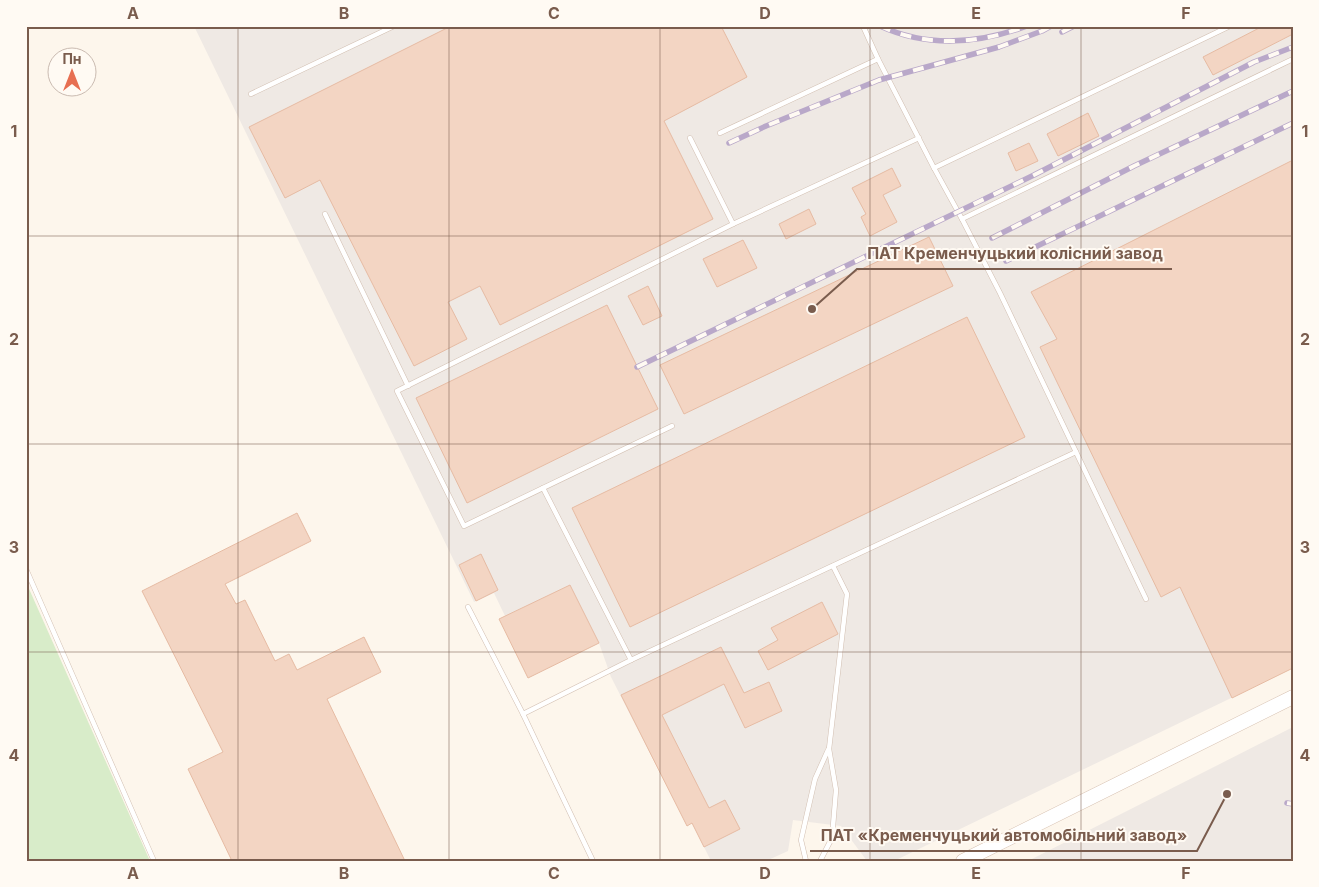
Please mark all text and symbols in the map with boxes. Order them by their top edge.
text: A [127,3,139,23]
text: B [339,3,349,23]
text: C [548,3,560,23]
text: D [759,3,771,23]
text: E [971,3,981,23]
text: F [1181,3,1191,23]
north arrow [48,48,98,98]
text: Пн [62,50,82,67]
text: 1 [11,121,17,141]
text: 1 [1302,121,1308,141]
callout: ПАТ Кременчуцький колісний завод [857,238,1172,269]
text: ПАТ Кременчуцький колісний завод [867,243,1163,263]
text: 2 [9,329,19,349]
text: 2 [1300,329,1310,349]
text: 3 [9,537,19,557]
text: 3 [1300,537,1310,557]
text: 4 [9,745,20,765]
text: 4 [1300,745,1311,765]
callout: ПАТ «Кременчуцький автомобiльний завод» [810,820,1197,851]
text: ПАТ «Кременчуцький автомобiльний завод» [821,825,1187,845]
text: A [127,863,139,883]
text: B [339,863,349,883]
text: C [548,863,560,883]
text: D [759,863,771,883]
text: E [971,863,981,883]
text: F [1181,863,1191,883]

